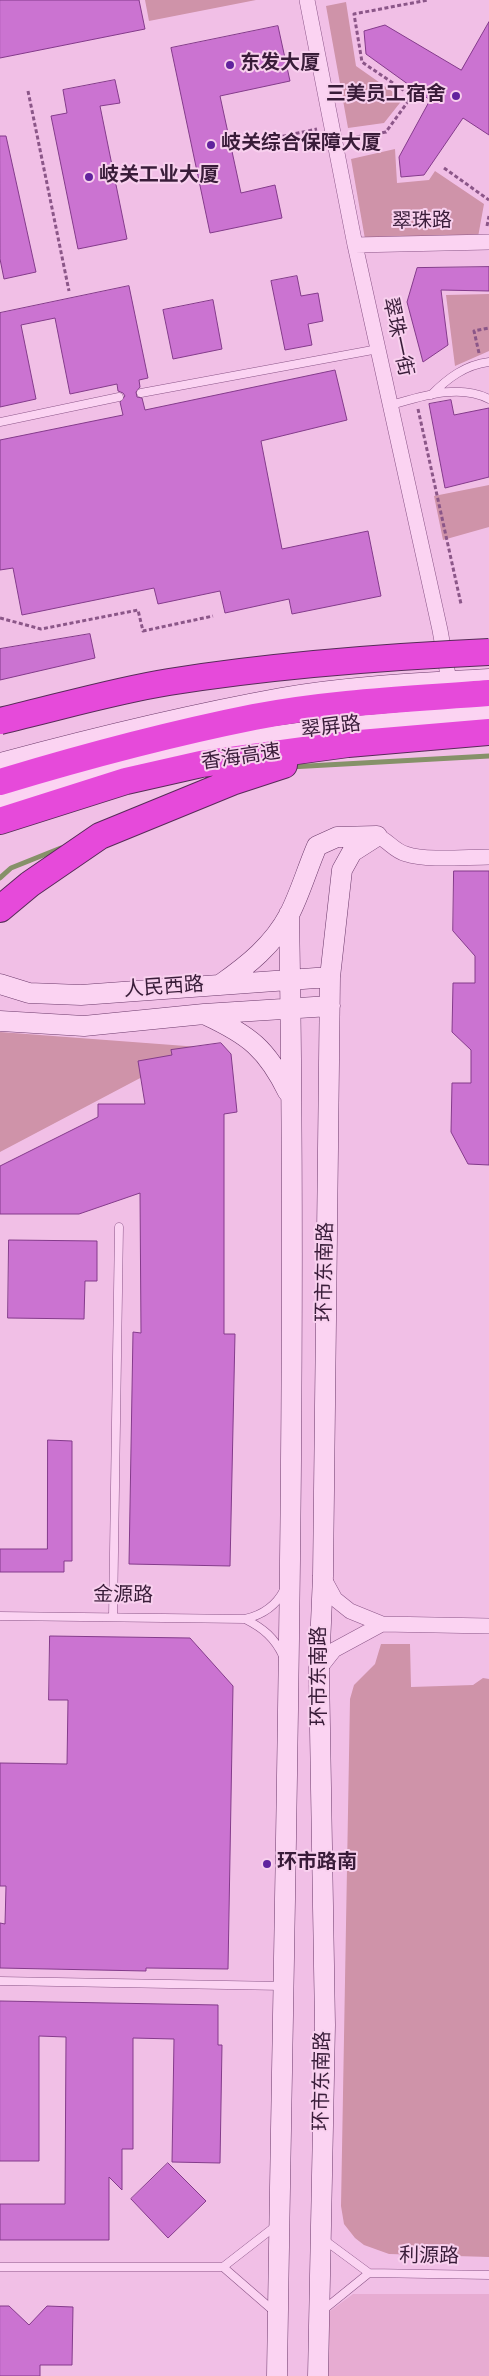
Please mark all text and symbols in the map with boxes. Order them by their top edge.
place label: 东发大厦 [240,53,320,77]
marker: 东发大厦 [224,59,236,71]
place label: 三美员工宿舍 [326,84,446,108]
marker: 三美员工宿舍 [450,90,462,102]
place label: 岐关综合保障大厦 [221,133,381,157]
marker: 岐关综合保障大厦 [205,139,217,151]
place label: 岐关工业大厦 [99,165,219,189]
marker: 岐关工业大厦 [83,171,95,183]
street label: 翠珠路 [392,210,452,236]
street label: 翠珠一街 [376,295,416,379]
street label: 翠屏路 [300,713,362,745]
street label: 香海高速 [200,742,282,776]
street label: 人民西路 [123,974,205,1004]
street label: 环市东南路 [314,1222,340,1322]
street label: 金源路 [93,1584,153,1610]
street label: 环市东南路 [309,1626,333,1726]
place label: 环市路南 [277,1852,357,1876]
marker: 环市路南 [261,1858,273,1870]
street label: 环市东南路 [311,2031,337,2131]
street label: 利源路 [399,2245,459,2271]

